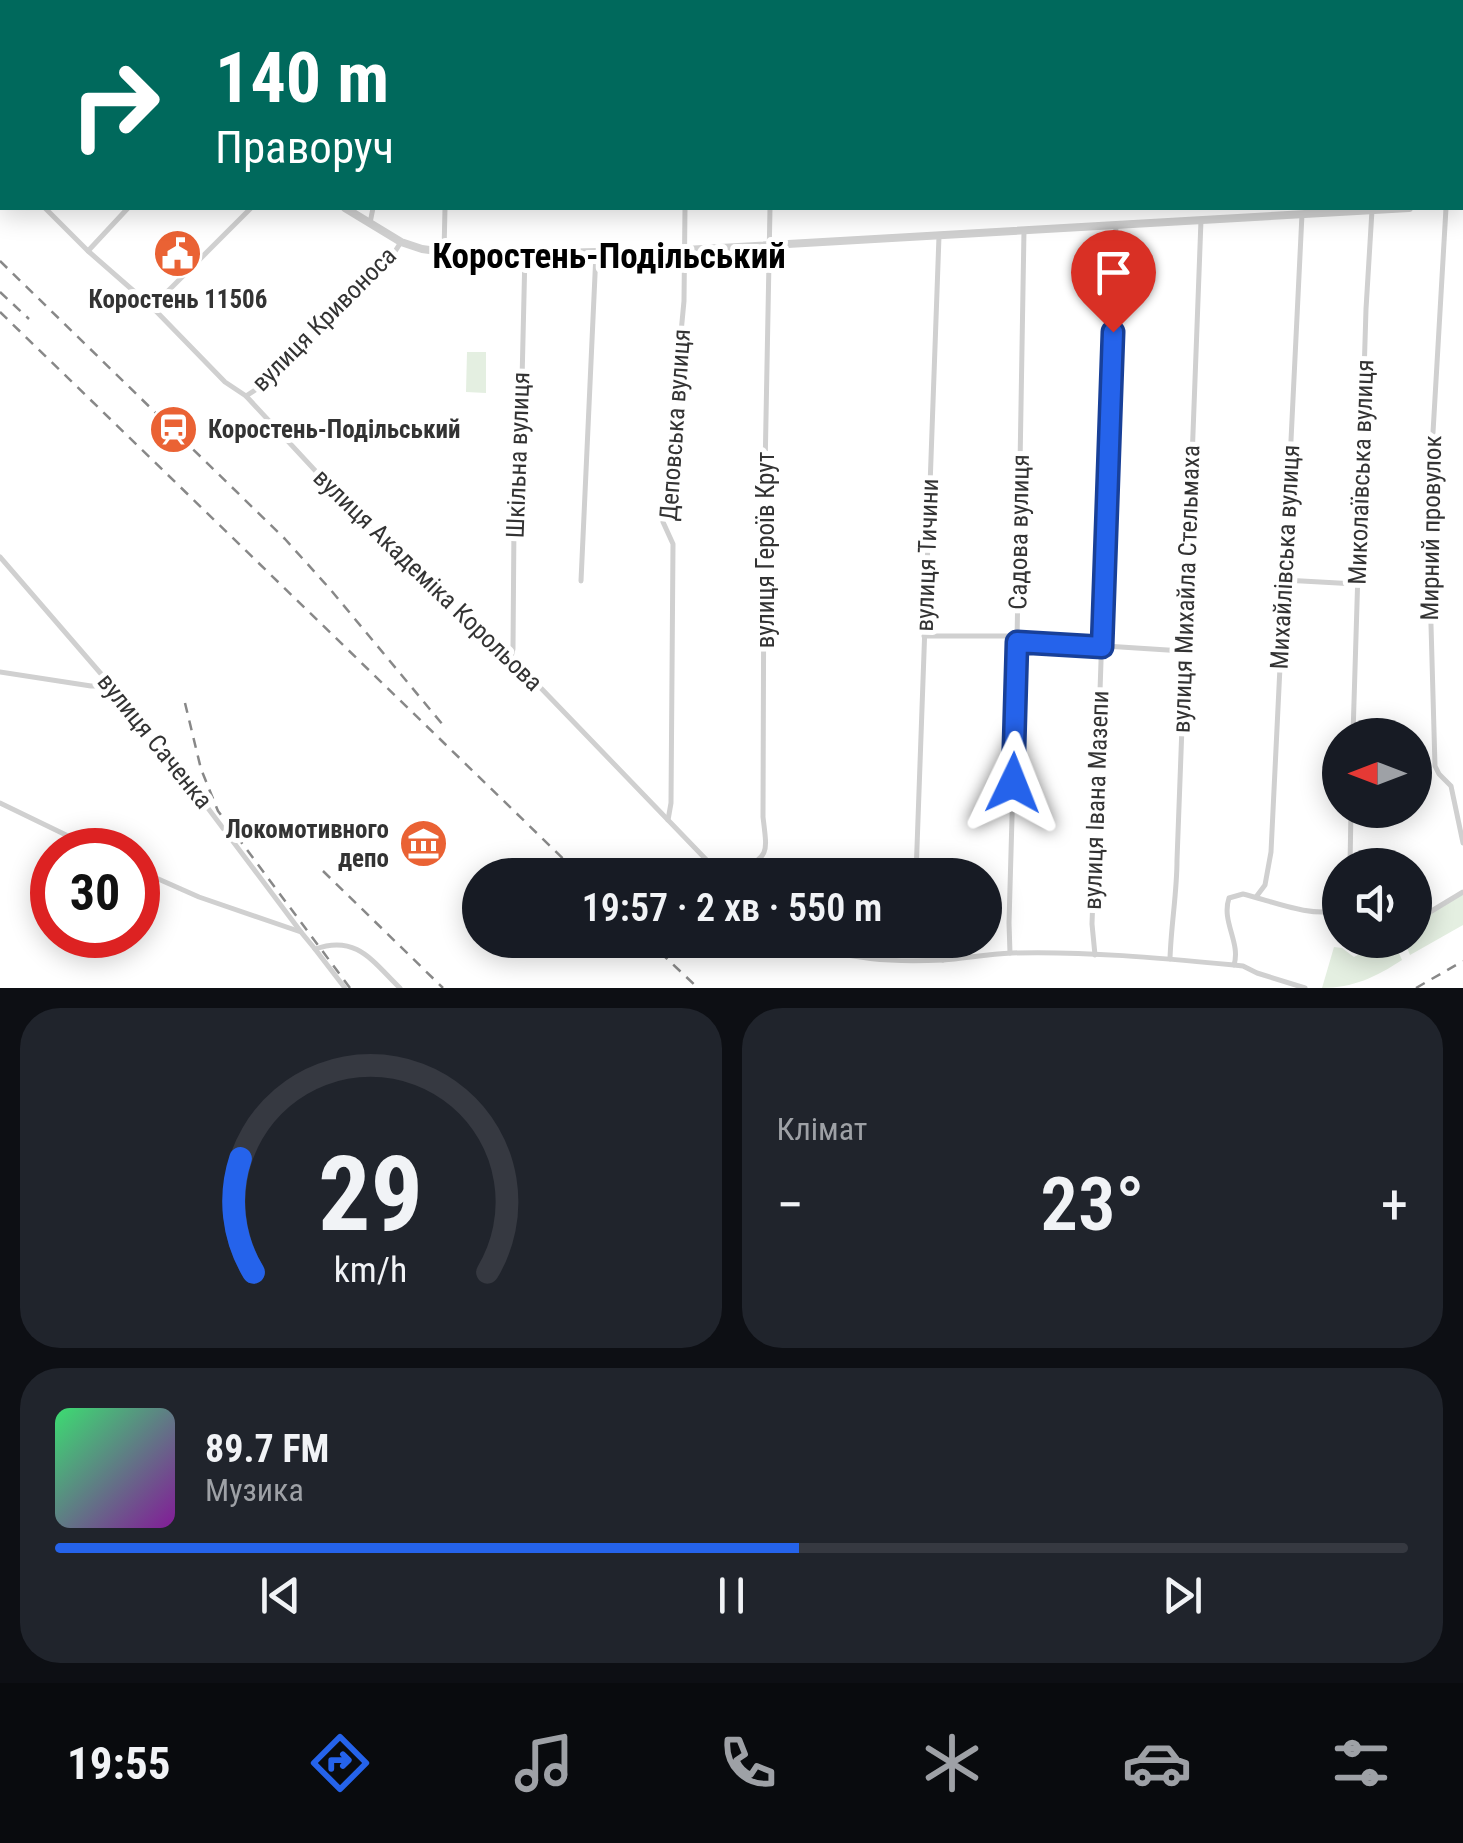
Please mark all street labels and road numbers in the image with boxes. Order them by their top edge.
street label: вулиця Кривоноса [246,241,402,397]
street label: Деповська вулиця [654,328,696,522]
street label: Миколаївська вулиця [1343,359,1379,585]
street label: Шкільна вулиця [501,371,535,539]
street label: Мирний провулок [1415,435,1447,621]
street label: Михайлівська вулиця [1265,444,1305,670]
street label: вулиця Михайла Стельмаха [1166,445,1206,733]
street label: вулиця Героїв Крут [751,452,780,648]
street label: Садова вулиця [1003,454,1035,610]
street label: вулиця Академіка Корольова [308,463,548,697]
street label: вулиця Тичини [910,478,944,632]
street label: вулиця Саченка [92,668,218,814]
street label: вулиця Івана Мазепи [1078,690,1114,910]

